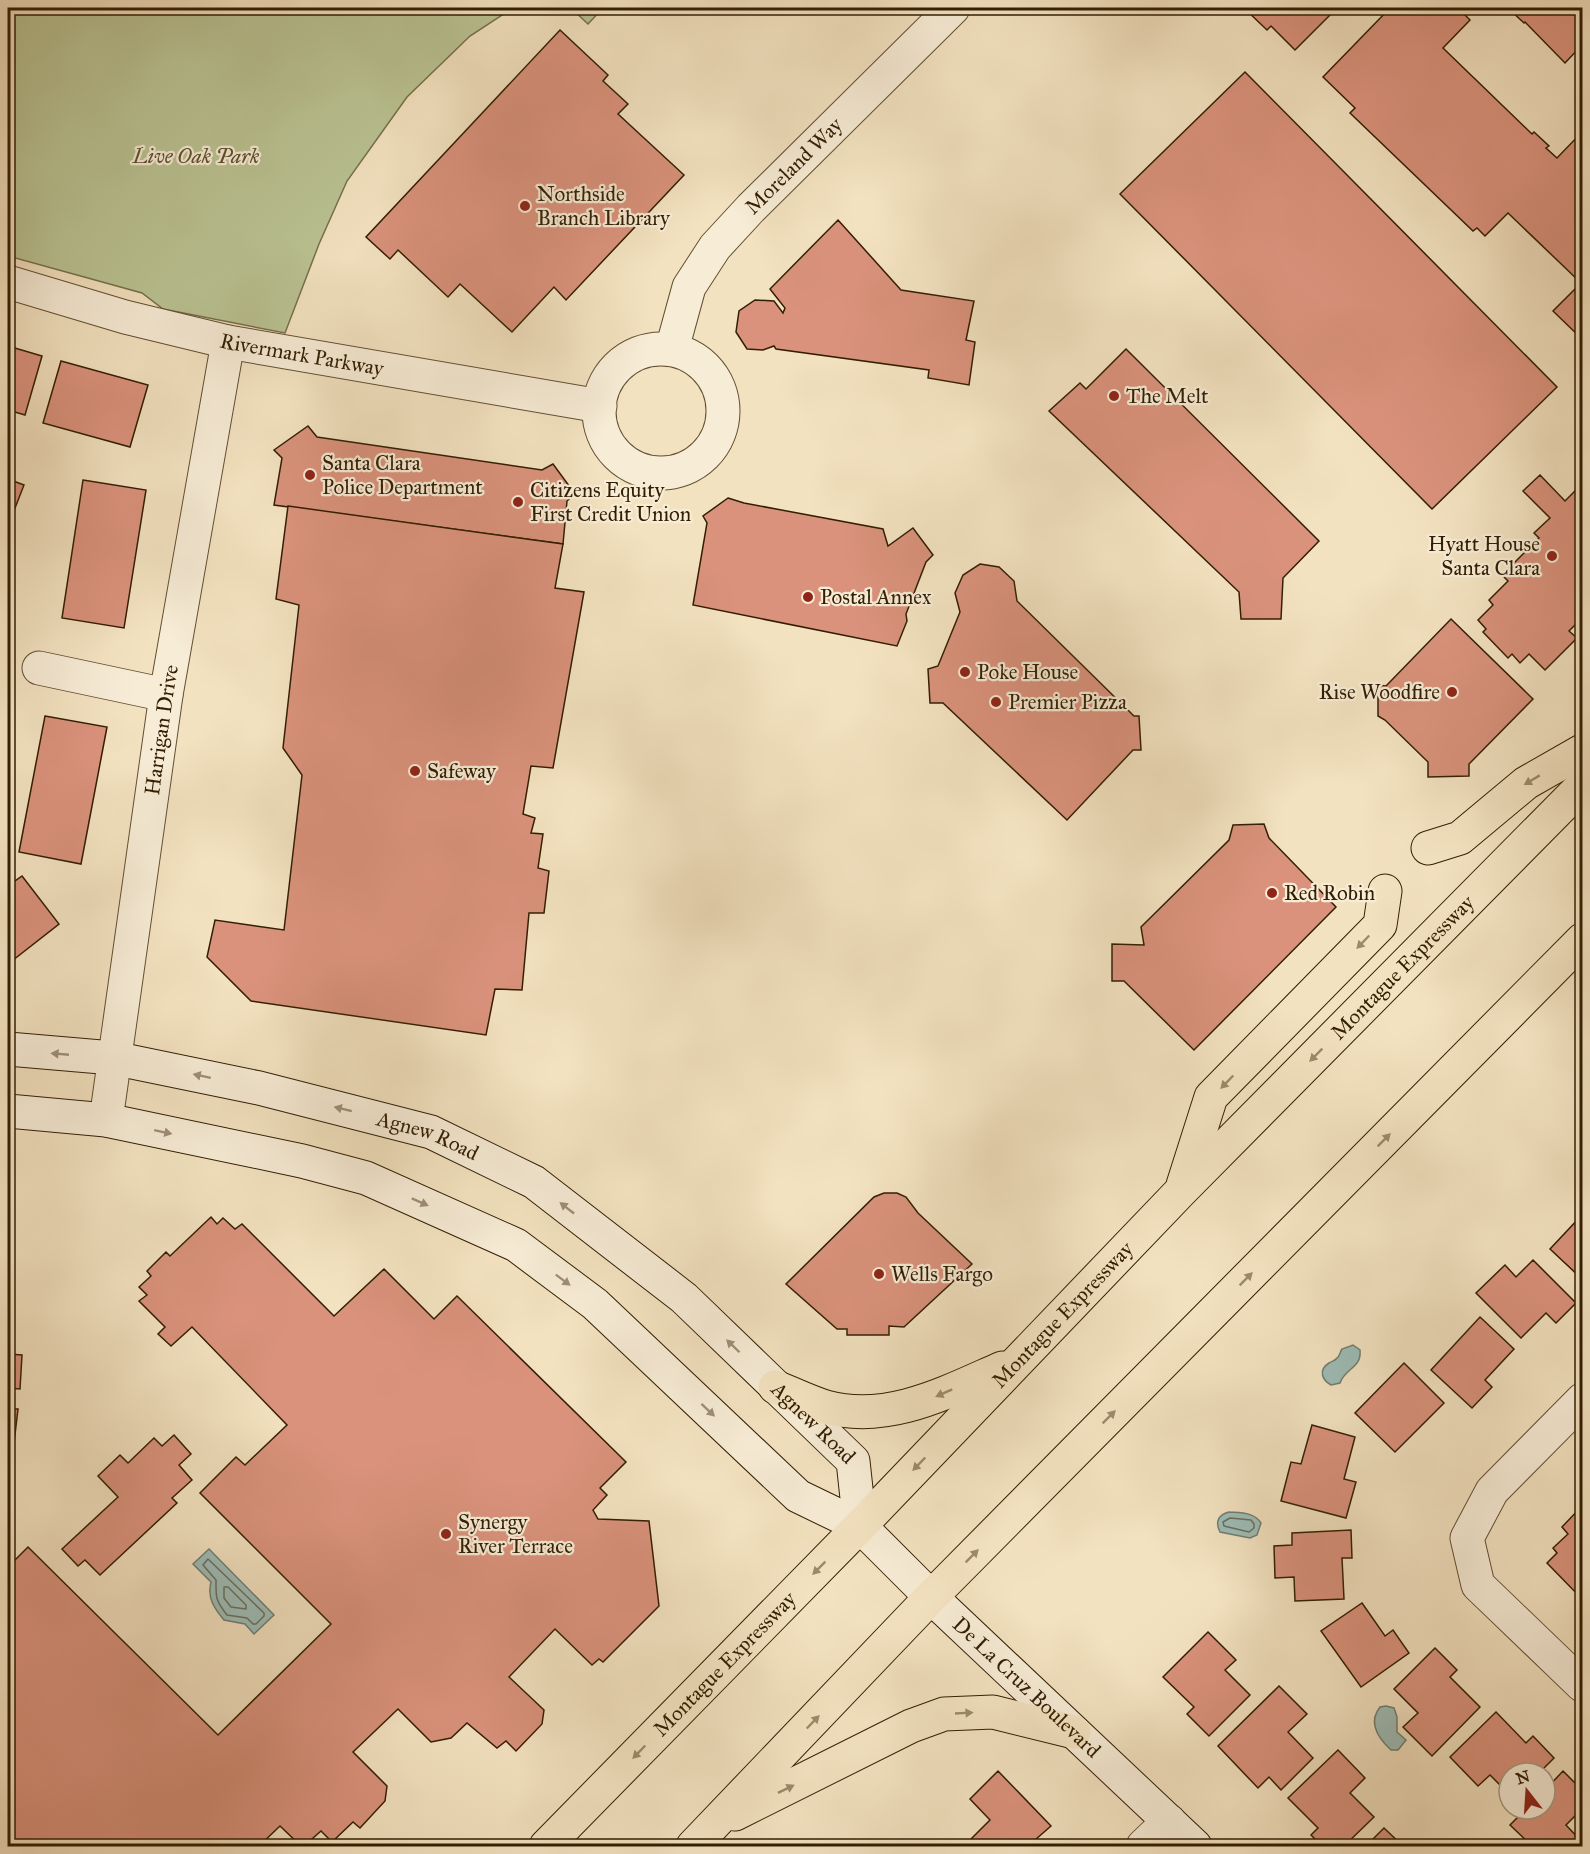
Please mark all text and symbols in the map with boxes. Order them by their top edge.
street label: Moreland Way [739,111,849,220]
park label: Live Oak Park [132,143,260,169]
place label: Northside Branch Library [537,181,671,231]
marker: Northside Branch Library [518,199,532,213]
street label: Rivermark Parkway [217,328,387,382]
place label: The Melt [1126,383,1209,409]
marker: The Melt [1107,389,1121,403]
place label: Santa Clara Police Department [322,450,483,500]
marker: Santa Clara Police Department [303,468,317,482]
place label: Citizens Equity First Credit Union [530,477,691,527]
marker: Citizens Equity First Credit Union [511,495,525,509]
place label: Hyatt House Santa Clara [1428,531,1540,581]
marker: Hyatt House Santa Clara [1545,549,1559,563]
place label: Postal Annex [820,584,932,610]
marker: Postal Annex [801,590,815,604]
place label: Poke House [977,659,1078,685]
street label: Harrigan Drive [139,662,184,797]
marker: Poke House [958,665,972,679]
place label: Rise Woodfire [1319,679,1440,705]
marker: Rise Woodfire [1445,685,1459,699]
place label: Premier Pizza [1008,689,1127,715]
marker: Premier Pizza [989,695,1003,709]
place label: Safeway [427,758,497,784]
marker: Safeway [408,764,422,778]
one-way arrow [1524,774,1540,785]
place label: Red Robin [1284,880,1375,906]
marker: Red Robin [1265,886,1279,900]
street label: Montague Expressway [1325,889,1480,1045]
one-way arrow [1356,935,1370,950]
one-way arrow [1310,1048,1324,1062]
one-way arrow [51,1049,70,1059]
one-way arrow [192,1071,211,1080]
one-way arrow [1220,1074,1234,1088]
one-way arrow [334,1104,352,1114]
street label: Agnew Road [373,1105,483,1166]
one-way arrow [154,1128,173,1137]
one-way arrow [1376,1134,1390,1148]
one-way arrow [411,1197,429,1207]
one-way arrow [560,1202,575,1214]
street label: Montague Expressway [986,1235,1139,1393]
place label: Wells Fargo [891,1261,993,1287]
marker: Wells Fargo [872,1267,886,1281]
one-way arrow [1239,1272,1253,1286]
one-way arrow [554,1274,570,1286]
one-way arrow [725,1339,740,1353]
street label: Agnew Road [765,1376,861,1470]
one-way arrow [935,1388,953,1398]
one-way arrow [700,1403,714,1417]
one-way arrow [1102,1411,1116,1425]
one-way arrow [912,1457,926,1472]
place label: Synergy River Terrace [458,1509,573,1559]
marker: Synergy River Terrace [439,1527,453,1541]
one-way arrow [965,1548,979,1563]
one-way arrow [813,1560,827,1574]
street label: Montague Expressway [648,1585,802,1742]
street label: De La Cruz Boulevard [947,1611,1106,1764]
one-way arrow [955,1709,974,1718]
one-way arrow [806,1715,820,1729]
one-way arrow [632,1745,646,1759]
north arrow [1497,1761,1557,1821]
text: N [1513,1766,1532,1788]
one-way arrow [778,1784,795,1794]

